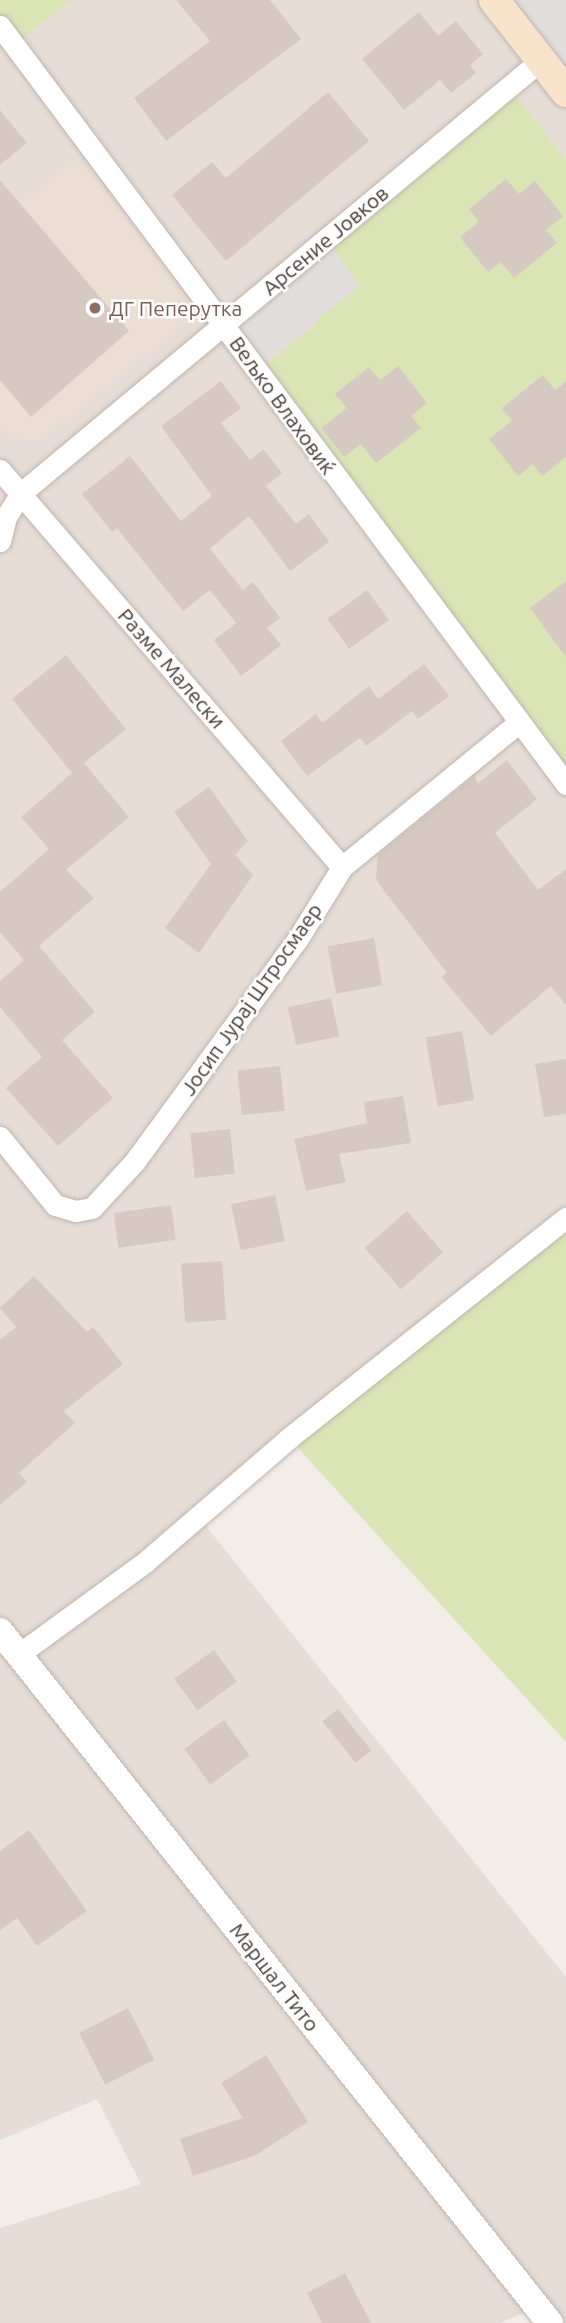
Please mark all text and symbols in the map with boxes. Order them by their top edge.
street label: Арсение Јовков [257,180,393,300]
place label: ДГ Пеперутка [109,295,242,321]
marker: ДГ Пеперутка [87,300,103,316]
street label: Вељко Влаховиќ [225,331,341,479]
street label: Разме Малески [113,603,231,733]
street label: Јосип Јурај Штросмаер [175,898,327,1100]
street label: Маршал Тито [225,1918,325,2036]

